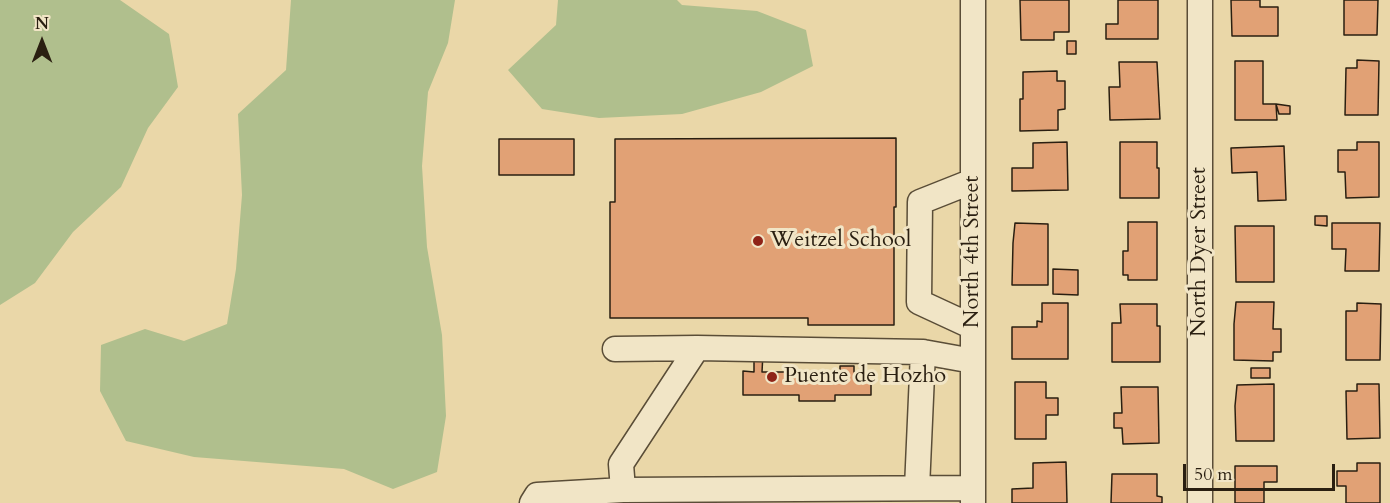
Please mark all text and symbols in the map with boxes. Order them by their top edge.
north arrow [12,12,72,72]
text: N [35,13,49,35]
street label: North Dyer Street [1187,167,1213,337]
street label: North 4th Street [960,176,986,328]
place label: Weitzel School [770,228,911,254]
marker: Weitzel School [751,234,765,248]
place label: Puente de Hozho [784,364,946,390]
marker: Puente de Hozho [765,370,779,384]
scale bar [1186,452,1338,490]
text: 50 m [1194,462,1233,487]

